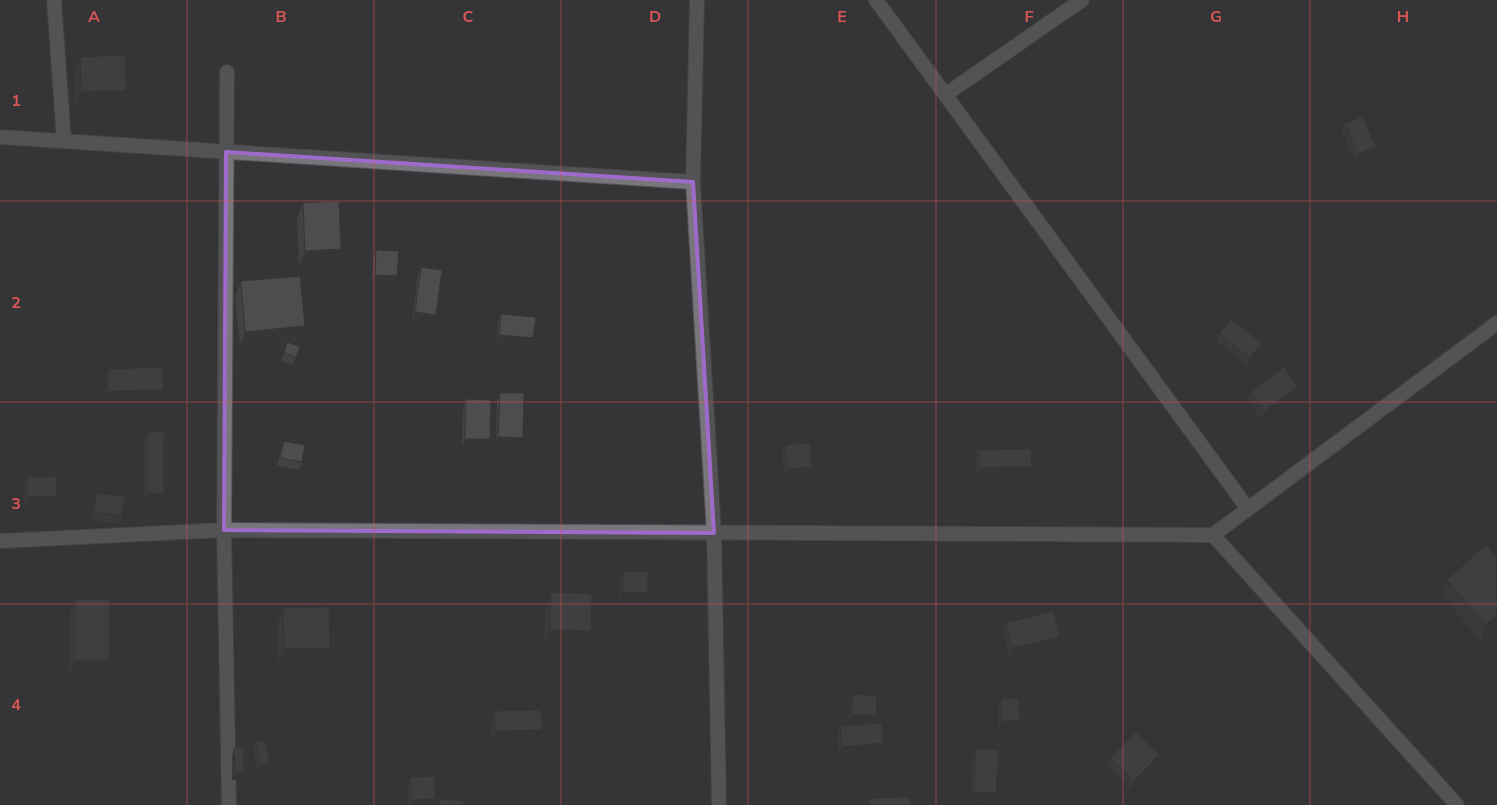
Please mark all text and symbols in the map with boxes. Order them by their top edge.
text: A [88,6,100,26]
text: B [275,6,287,26]
text: C [463,6,474,26]
text: D [649,6,661,26]
text: E [837,6,847,26]
text: F [1024,6,1034,26]
text: G [1210,6,1222,26]
text: H [1397,6,1409,26]
text: 1 [11,90,21,110]
text: 2 [11,292,21,312]
text: 3 [11,493,21,513]
text: 4 [11,694,21,714]

